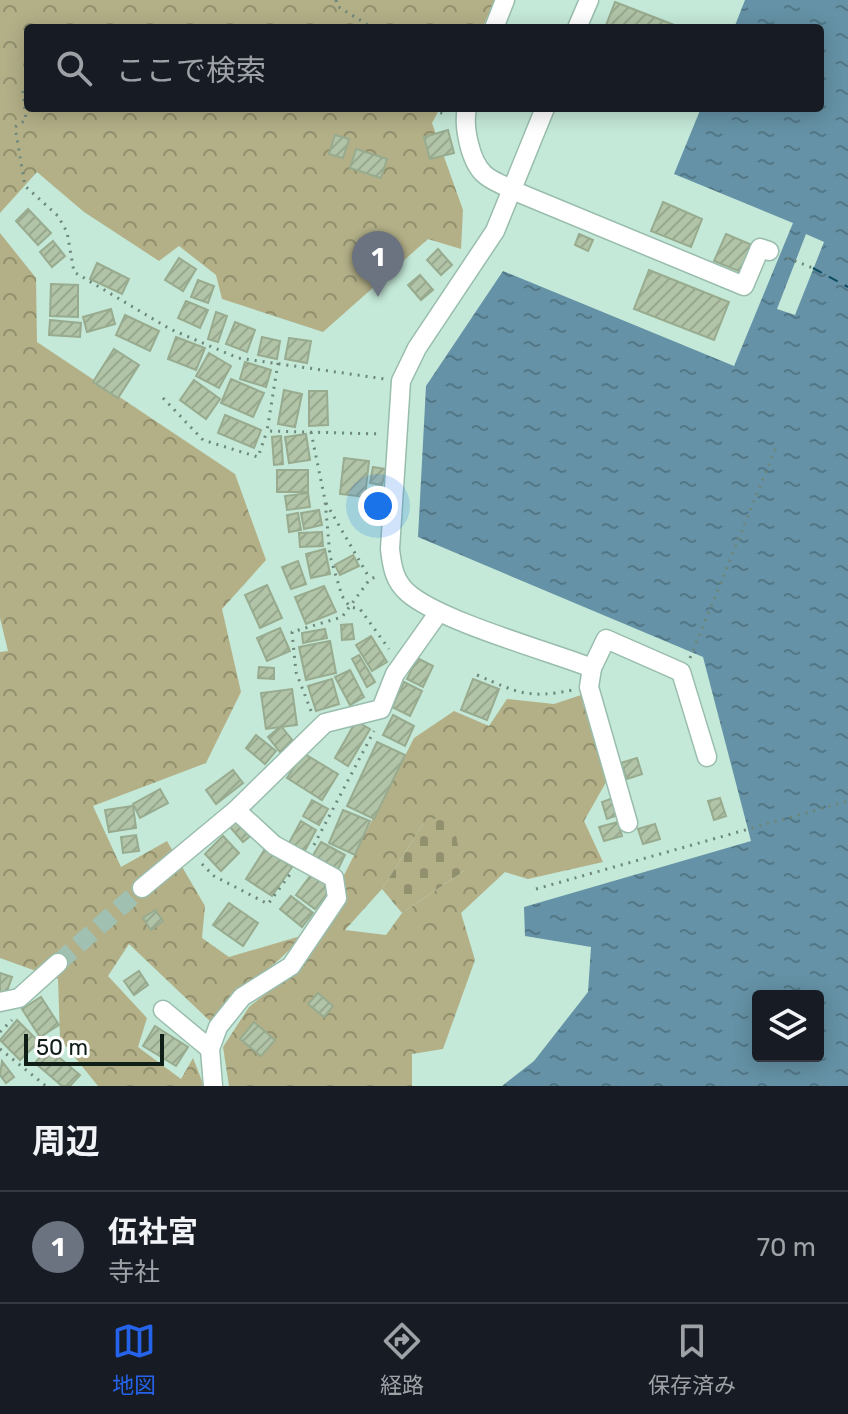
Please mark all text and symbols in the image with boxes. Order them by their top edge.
search box [24,24,824,112]
icon: search [52,46,96,90]
text: ここで検索 [116,53,266,89]
pin: 1 [352,231,404,297]
your location [358,486,398,526]
map controls [752,990,824,1062]
button: layers [752,990,824,1062]
scale bar [24,1030,164,1066]
text: 50 m [36,1034,88,1061]
text: 周辺 [32,1121,100,1162]
text: 伍社宮 [108,1214,198,1250]
text: 1 [52,1232,64,1263]
text: 70 m [757,1232,816,1263]
text: 寺社 [108,1257,160,1288]
tab: 地図 [112,1319,156,1399]
tab: 経路 [380,1319,424,1399]
tab: 保存済み [648,1319,736,1399]

